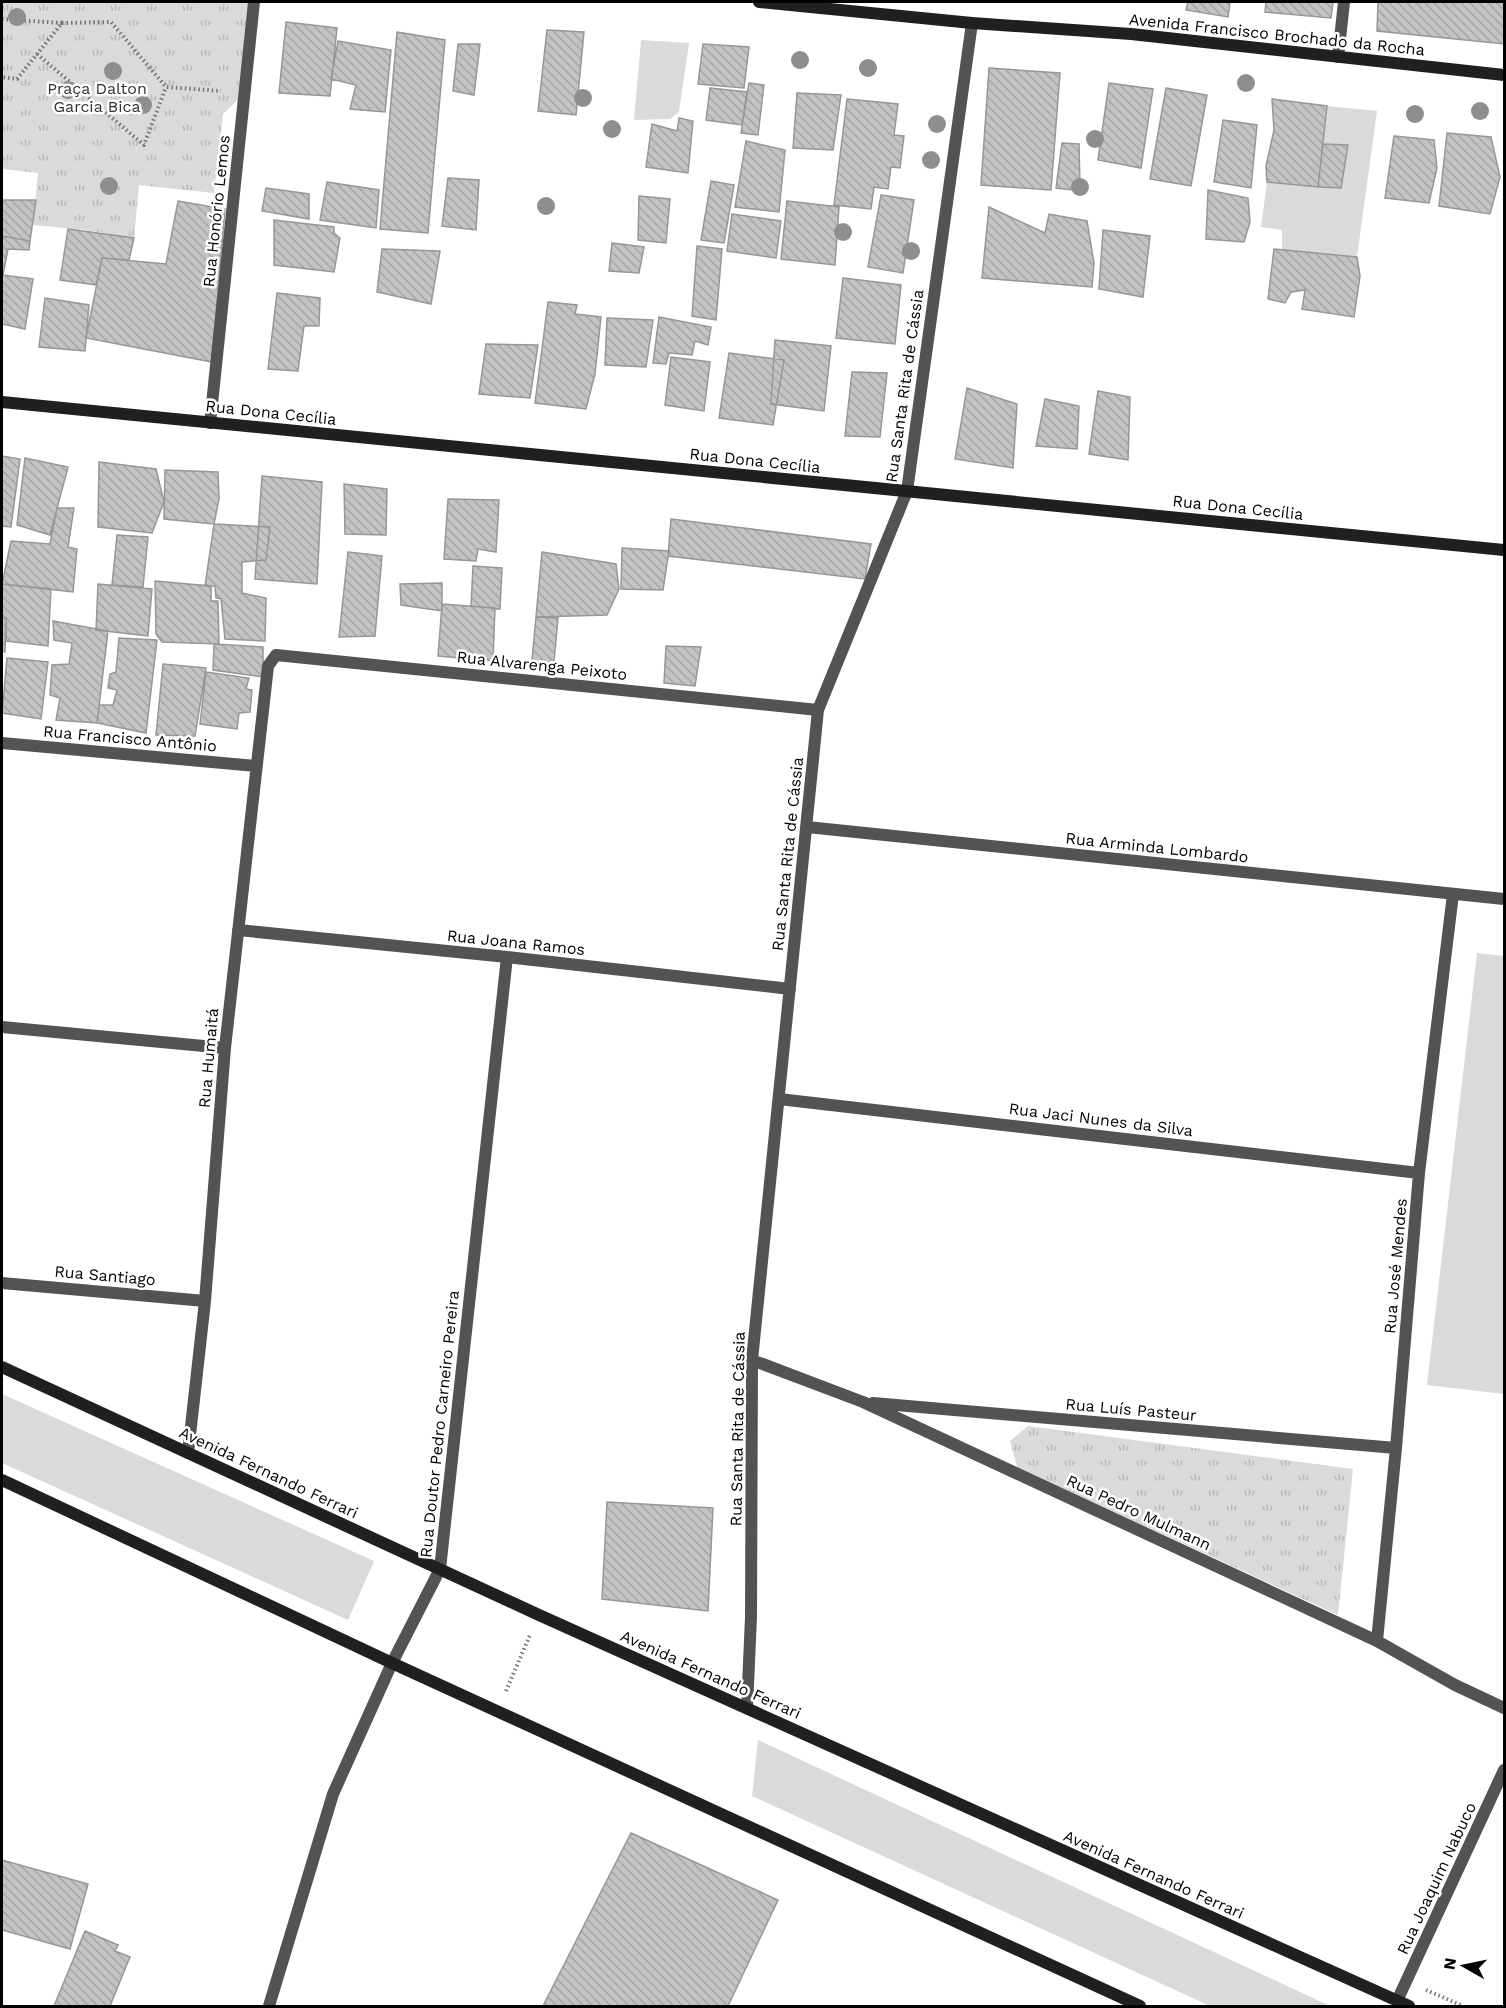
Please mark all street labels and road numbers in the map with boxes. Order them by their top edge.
street label: Avenida Francisco Brochado da Rocha [1128,10,1426,59]
street label: Rua Honório Lemos [199,134,234,288]
street label: Rua Santa Rita de Cássia [882,288,927,484]
street label: Rua Dona Cecília [205,396,337,429]
street label: Rua Dona Cecília [689,444,821,477]
street label: Rua Dona Cecília [1172,491,1304,524]
street label: Rua Alvarenga Peixoto [456,647,628,684]
street label: Rua Francisco Antônio [42,721,218,756]
street label: Rua Santa Rita de Cássia [768,756,807,952]
street label: Rua Arminda Lombardo [1065,828,1249,867]
street label: Rua Joana Ramos [446,926,586,959]
street label: Rua Humaitá [195,1007,222,1109]
street label: Rua Jaci Nunes da Silva [1008,1099,1194,1140]
street label: Rua José Mendes [1380,1197,1411,1335]
street label: Rua Santiago [54,1262,156,1289]
street label: Rua Doutor Pedro Carneiro Pereira [416,1289,463,1559]
street label: Rua Santa Rita de Cássia [726,1331,749,1527]
street label: Rua Luís Pasteur [1065,1394,1198,1425]
street label: Avenida Fernando Ferrari [176,1423,361,1522]
street label: Rua Pedro Mulmann [1064,1471,1214,1554]
street label: Avenida Fernando Ferrari [618,1626,804,1723]
street label: Rua Joaquim Nabuco [1393,1799,1480,1957]
street label: Avenida Fernando Ferrari [1061,1826,1247,1923]

